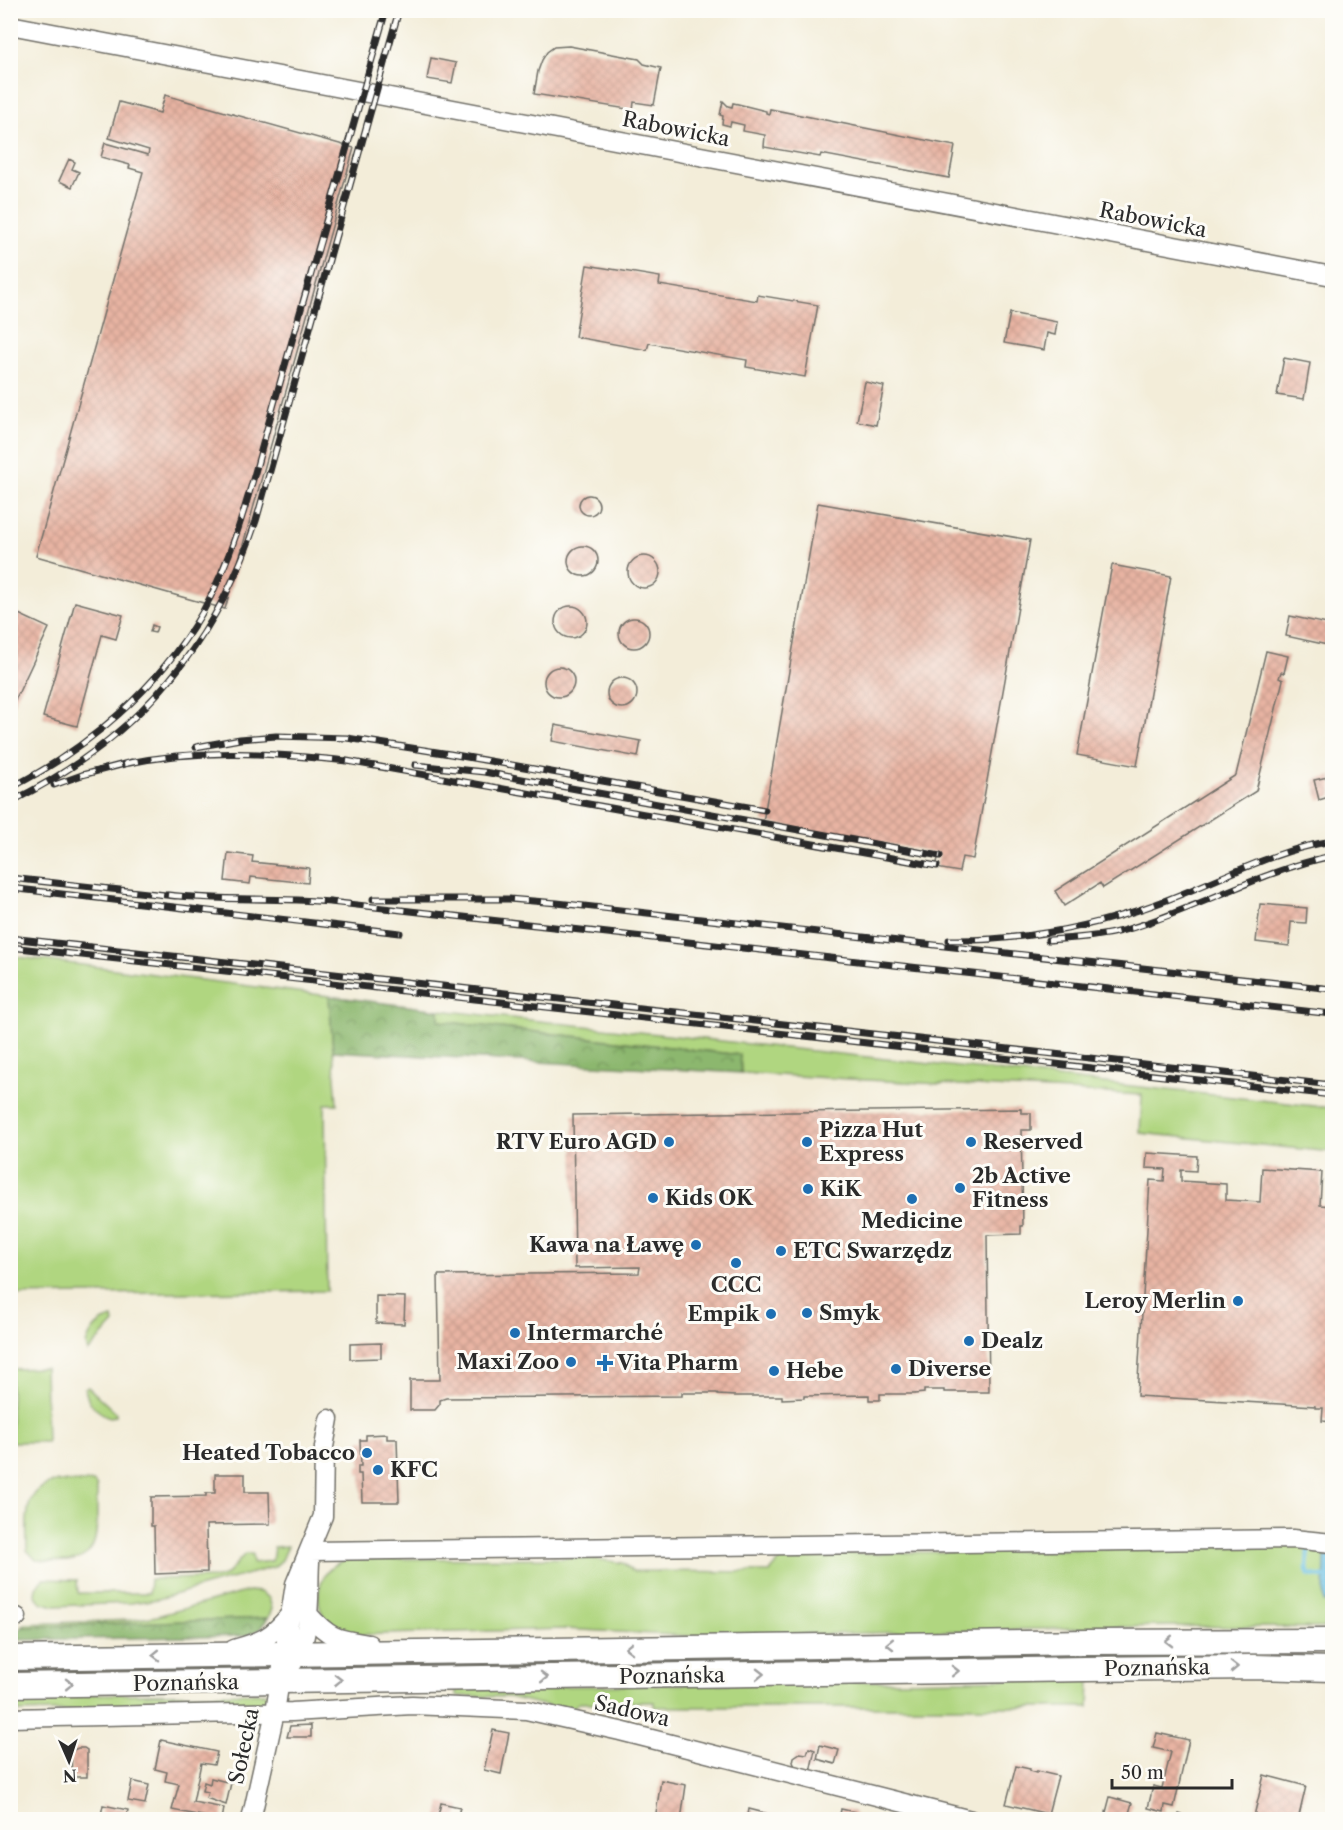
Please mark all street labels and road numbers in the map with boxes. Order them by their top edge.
street label: Rabowicka [620,106,733,151]
street label: Rabowicka [1097,197,1210,242]
street label: Poznańska [1104,1654,1211,1681]
street label: Poznańska [619,1662,726,1689]
street label: Poznańska [133,1669,240,1696]
street label: Sadowa [592,1690,673,1732]
street label: Sołecka [223,1705,264,1786]

